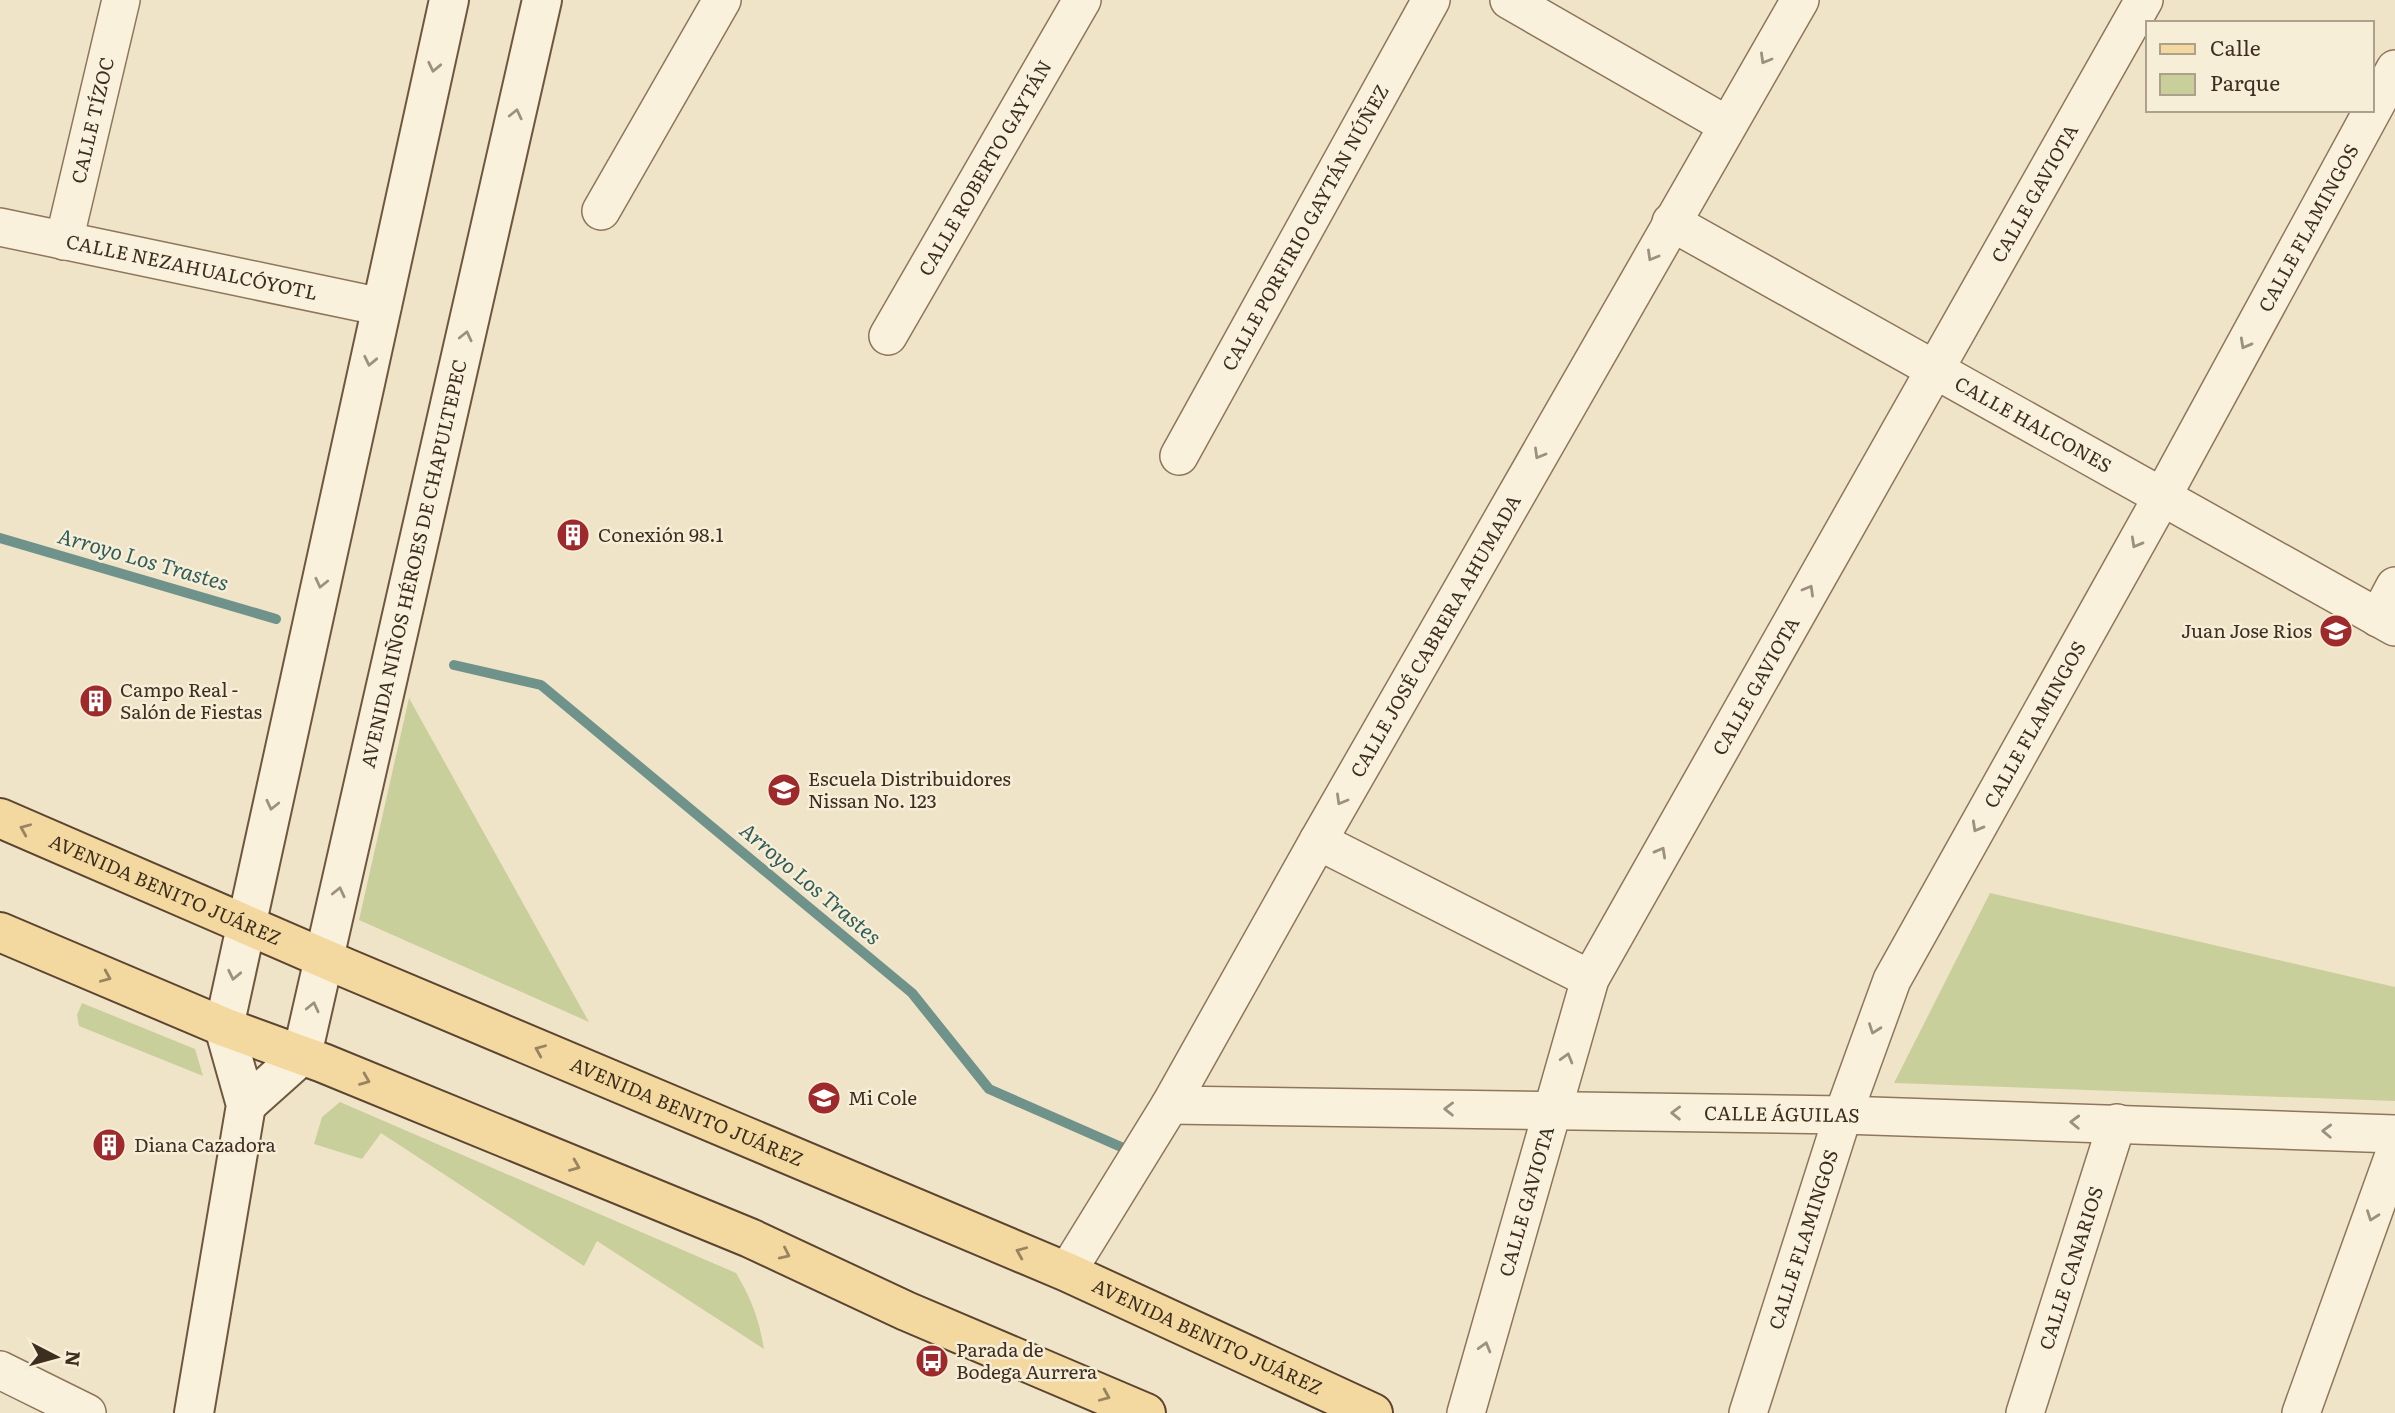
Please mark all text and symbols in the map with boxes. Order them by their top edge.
legend [2146,21,2374,112]
text: Calle [2210,31,2261,62]
one-way arrow [1761,51,1774,64]
street label: CALLE TÍZOC [63,54,120,186]
street label: CALLE ROBERTO GAYTÁN [911,54,1058,281]
one-way arrow [428,61,443,73]
text: Parque [2210,66,2280,97]
street label: CALLE PORFIRIO GAYTÁN NÚÑEZ [1214,79,1395,375]
one-way arrow [508,108,522,120]
street label: CALLE GAVIOTA [1983,119,2084,267]
street label: CALLE FLAMINGOS [2250,139,2365,317]
street label: CALLE NEZAHUALCÓYOTL [64,226,320,306]
one-way arrow [1647,249,1660,262]
one-way arrow [458,330,472,342]
one-way arrow [2240,336,2253,349]
one-way arrow [364,355,379,367]
street label: AVENIDA NIÑOS HÉROES DE CHAPULTEPEC [353,356,473,770]
street label: CALLE HALCONES [1950,369,2117,479]
one-way arrow [1534,446,1547,459]
street label: CALLE JOSÉ CABRERA AHUMADA [1342,489,1527,782]
building icon: Conexión 98.1 [554,516,592,554]
water label: Arroyo Los Trastes [55,518,233,597]
place label: Conexión 98.1 [598,520,724,548]
one-way arrow [2131,536,2144,548]
one-way arrow [315,577,330,589]
one-way arrow [1801,585,1814,598]
street label: CALLE GAVIOTA [1705,611,1805,760]
school or university icon: Juan Jose Rios [2317,612,2355,650]
place label: Juan Jose Rios [2181,616,2312,644]
street label: CALLE FLAMINGOS [1976,635,2092,813]
place label: Campo Real - Salón de Fiestas [120,675,262,725]
building icon: Campo Real - Salón de Fiestas [77,682,115,720]
place label: Escuela Distribuidores Nissan No. 123 [808,764,1011,814]
school or university icon: Escuela Distribuidores Nissan No. 123 [765,771,803,809]
one-way arrow [1336,793,1349,806]
one-way arrow [265,799,280,811]
water label: Arroyo Los Trastes [734,813,889,951]
one-way arrow [1972,820,1985,833]
one-way arrow [20,823,32,837]
street label: AVENIDA BENITO JUÁREZ [45,826,286,951]
one-way arrow [1653,847,1666,860]
one-way arrow [331,886,346,898]
one-way arrow [99,969,111,983]
one-way arrow [228,969,243,981]
one-way arrow [305,1001,319,1013]
one-way arrow [1868,1023,1882,1035]
one-way arrow [535,1044,547,1058]
street label: AVENIDA BENITO JUÁREZ [566,1049,808,1172]
one-way arrow [1559,1052,1574,1064]
one-way arrow [358,1072,370,1086]
school or university icon: Mi Cole [805,1079,843,1117]
place label: Mi Cole [848,1083,917,1111]
street label: CALLE ÁGUILAS [1704,1098,1860,1129]
one-way arrow [1443,1101,1453,1117]
one-way arrow [1670,1105,1681,1120]
one-way arrow [2069,1114,2080,1129]
street label: CALLE GAVIOTA [1491,1123,1560,1280]
one-way arrow [2321,1124,2332,1139]
building icon: Diana Cazadora [90,1126,128,1164]
place label: Diana Cazadora [134,1130,277,1158]
street label: CALLE FLAMINGOS [1761,1146,1844,1333]
one-way arrow [569,1158,581,1172]
street label: CALLE CANARIOS [2031,1182,2109,1353]
one-way arrow [2366,1210,2380,1222]
one-way arrow [778,1246,790,1260]
one-way arrow [1016,1247,1028,1261]
street label: AVENIDA BENITO JUÁREZ [1088,1271,1327,1401]
north arrow [21,1322,91,1392]
place label: Parada de Bodega Aurrera [956,1335,1098,1385]
bus stop icon: Parada de Bodega Aurrera [913,1342,951,1380]
one-way arrow [1476,1342,1491,1354]
text: N [59,1349,89,1368]
one-way arrow [1098,1388,1111,1402]

